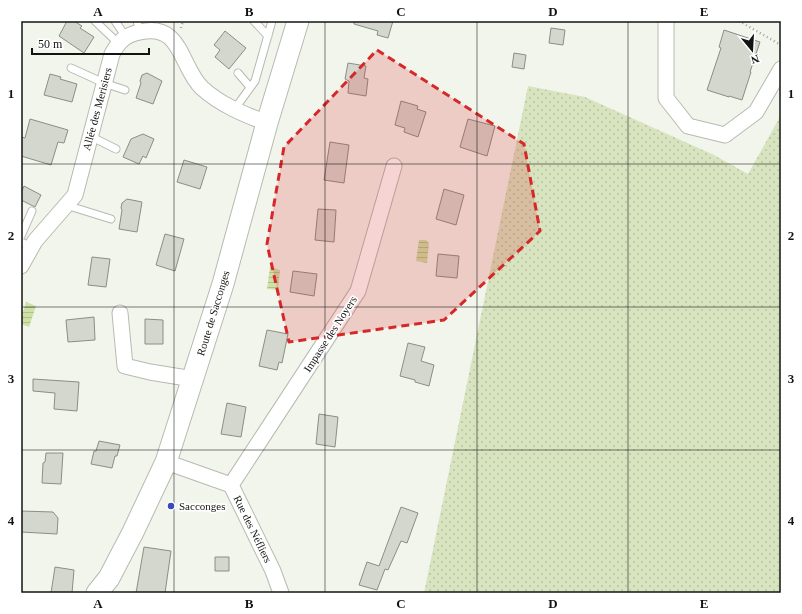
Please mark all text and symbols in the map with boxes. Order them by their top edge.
text: A [93,4,103,19]
text: B [245,4,254,19]
text: C [396,4,406,19]
text: D [548,4,558,19]
text: E [700,4,708,19]
scale bar [32,30,149,56]
north arrow [732,30,772,70]
text: 50 m [38,37,63,51]
text: N [749,53,761,66]
street label: Allée des Merisiers [80,66,114,152]
text: 1 [8,86,14,101]
text: 1 [788,86,794,101]
text: 2 [8,228,14,243]
text: 2 [788,228,794,243]
street label: Route de Sacconges [194,269,232,357]
street label: Impasse des Noyers [301,294,359,374]
text: 3 [8,371,15,386]
text: 3 [788,371,795,386]
street label: Rue des Néfliers [232,493,274,565]
place label: Sacconges [179,500,225,512]
marker: Sacconges [166,501,176,511]
text: 4 [8,513,15,528]
text: 4 [788,513,795,528]
text: A [93,596,103,611]
text: B [245,596,254,611]
text: C [396,596,406,611]
text: D [548,596,558,611]
text: E [700,596,708,611]

